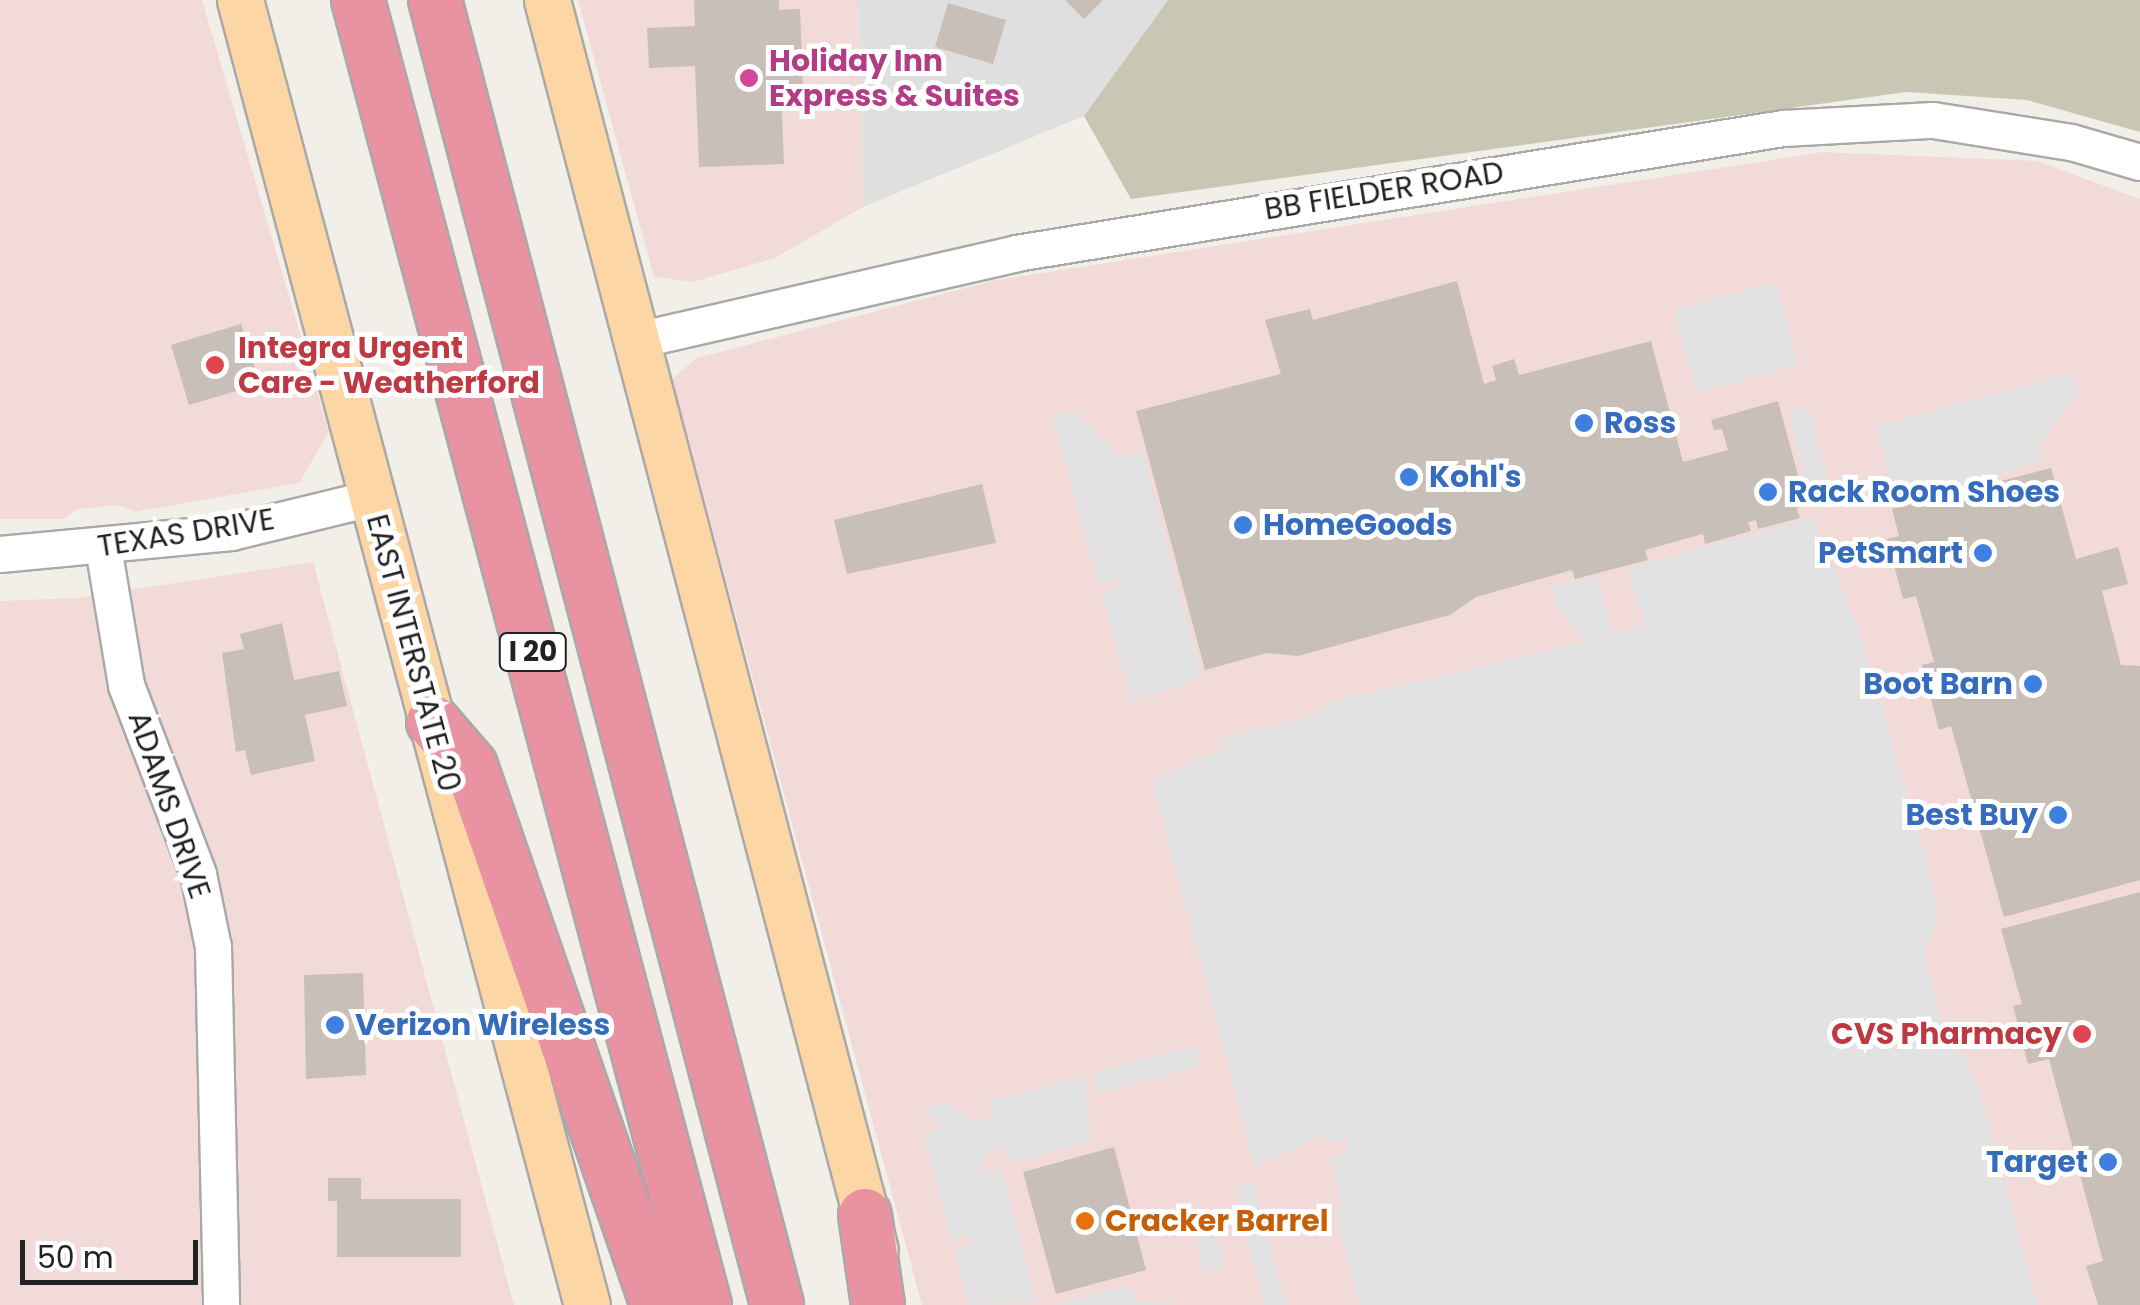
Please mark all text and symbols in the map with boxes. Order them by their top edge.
place label: Holiday Inn Express & Suites [769,43,1020,114]
marker: Holiday Inn Express & Suites [738,67,760,89]
street label: BB FIELDER ROAD [1262,154,1506,228]
place label: Integra Urgent Care - Weatherford [238,330,540,400]
marker: Integra Urgent Care - Weatherford [202,352,228,378]
place label: Ross [1604,405,1676,441]
marker: Ross [1573,412,1595,434]
place label: Kohl's [1429,459,1521,495]
marker: Kohl's [1398,466,1420,488]
place label: Rack Room Shoes [1788,474,2060,510]
marker: Rack Room Shoes [1757,481,1779,503]
street label: TEXAS DRIVE [95,501,277,565]
place label: HomeGoods [1263,507,1452,543]
street label: EAST INTERSTATE 20 [359,510,467,796]
marker: HomeGoods [1232,514,1254,536]
place label: PetSmart [1818,535,1963,571]
marker: PetSmart [1972,542,1994,564]
road number: I 20 [498,629,568,675]
place label: Boot Barn [1863,666,2013,702]
marker: Boot Barn [2022,673,2044,695]
street label: ADAMS DRIVE [120,707,218,903]
place label: Best Buy [1906,797,2038,833]
marker: Best Buy [2047,804,2069,826]
place label: Verizon Wireless [355,1007,610,1043]
marker: Verizon Wireless [324,1014,346,1036]
place label: CVS Pharmacy [1831,1016,2062,1052]
marker: CVS Pharmacy [2071,1023,2093,1045]
place label: Target [1986,1144,2088,1180]
marker: Target [2097,1151,2119,1173]
place label: Cracker Barrel [1105,1203,1329,1239]
marker: Cracker Barrel [1074,1210,1096,1232]
scale bar [25,1220,202,1282]
text: 50 m [37,1236,114,1279]

